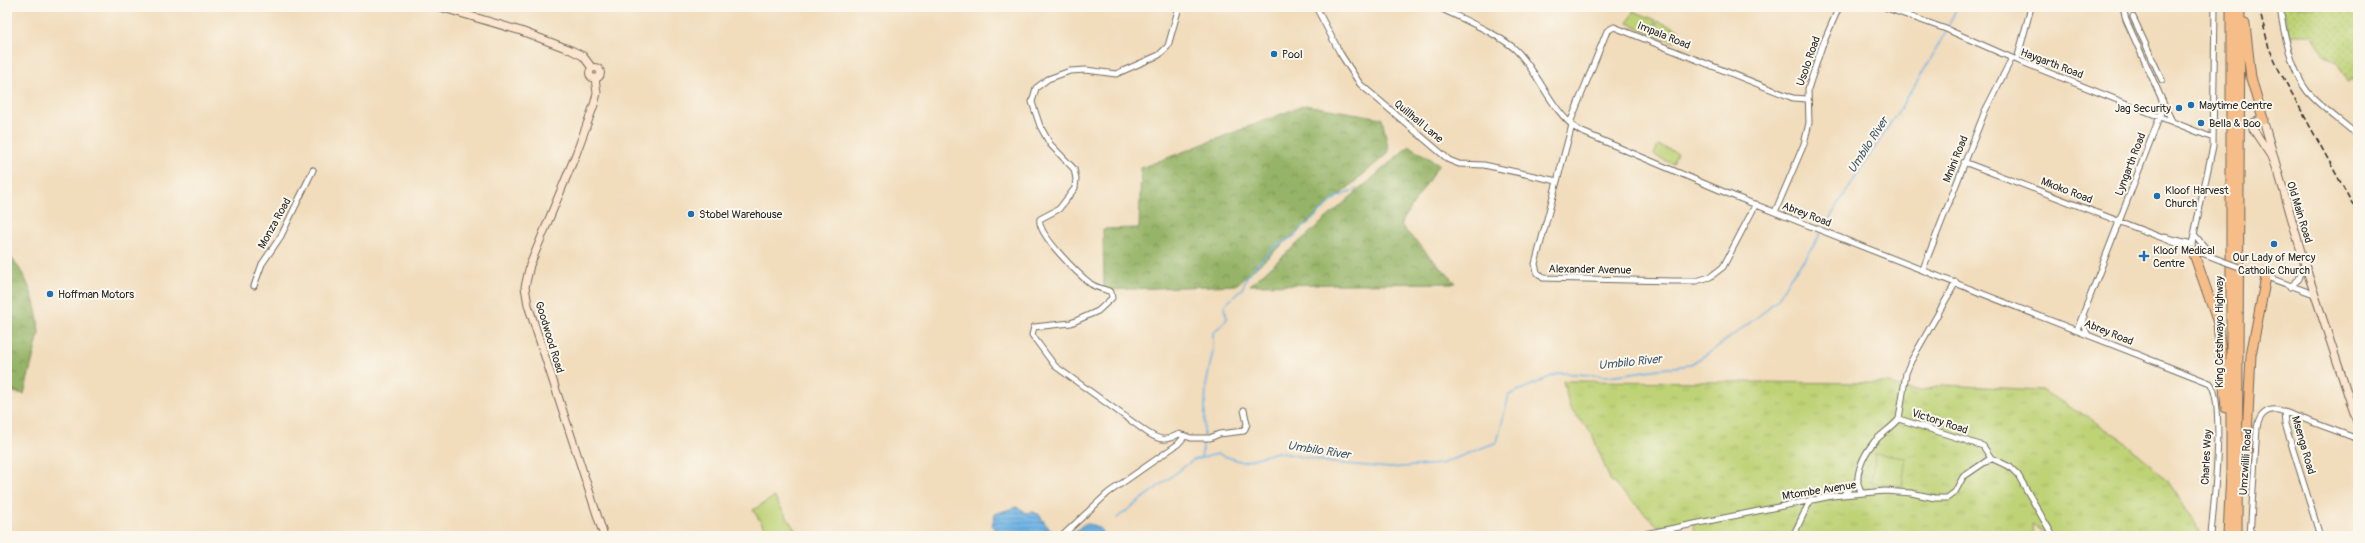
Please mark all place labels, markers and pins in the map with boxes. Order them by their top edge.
place label: Pool [1282,48,1303,61]
marker: Pool [1269,49,1279,59]
place label: Maytime Centre [2199,99,2273,112]
marker: Maytime Centre [2186,100,2196,110]
place label: Jag Security [2115,102,2171,115]
marker: Jag Security [2174,103,2184,113]
place label: Bella & Boo [2209,117,2261,130]
marker: Bella & Boo [2196,118,2206,128]
place label: Kloof Harvest Church [2165,184,2229,210]
marker: Kloof Harvest Church [2152,191,2162,201]
place label: Stobel Warehouse [699,208,783,221]
marker: Stobel Warehouse [686,209,696,219]
marker: Our Lady of Mercy Catholic Church [2269,239,2279,249]
place label: Kloof Medical Centre [2153,244,2215,270]
marker: Kloof Medical Centre [2138,250,2150,262]
place label: Our Lady of Mercy Catholic Church [2233,251,2316,277]
place label: Hoffman Motors [58,288,134,301]
marker: Hoffman Motors [45,289,55,299]

